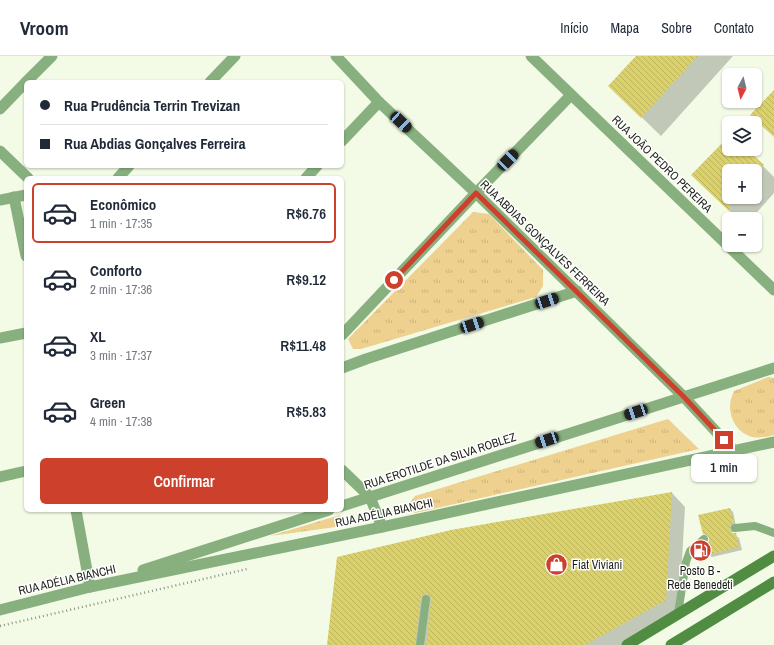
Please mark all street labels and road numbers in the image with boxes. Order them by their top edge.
street label: RUA JOÃO PEDRO PEREIRA [608,112,716,216]
street label: RUA ABDIAS GONÇALVES FERREIRA [477,177,614,310]
street label: RUA EROTILDE DA SILVA ROBLEZ [362,429,518,493]
street label: RUA ADÉLIA BIANCHI [334,495,434,531]
street label: RUA ADÉLIA BIANCHI [17,561,117,599]

